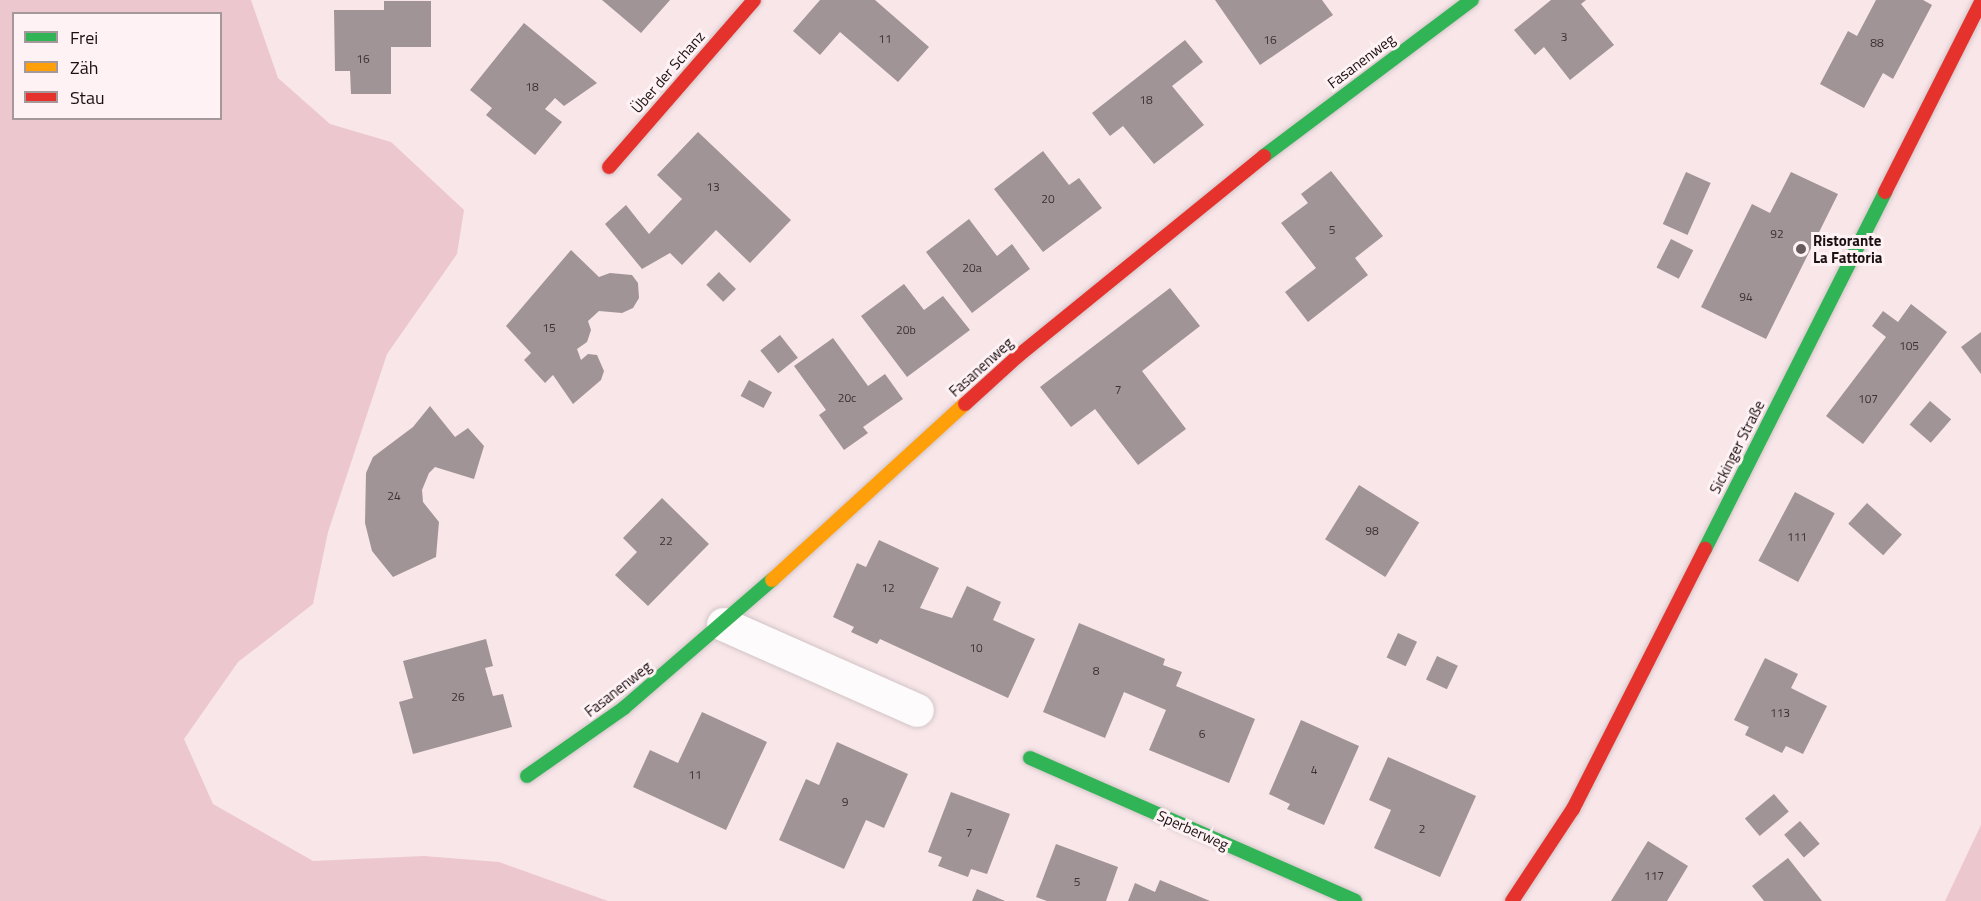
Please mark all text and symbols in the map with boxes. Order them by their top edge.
legend [12,12,222,120]
text: Frei [70,24,98,51]
street label: Über der Schanz [628,27,708,117]
street label: Fasanenweg [1324,30,1398,92]
house number: 3 [1561,30,1567,44]
house number: 11 [878,32,892,46]
house number: 16 [1263,33,1277,47]
house number: 88 [1870,36,1884,50]
house number: 16 [356,52,370,66]
text: Zäh [70,54,98,81]
house number: 18 [525,80,539,94]
text: Stau [70,84,105,111]
house number: 18 [1139,93,1153,107]
house number: 13 [706,180,720,194]
house number: 20 [1041,192,1055,206]
house number: 5 [1329,223,1335,237]
house number: 92 [1770,227,1784,241]
place label: Ristorante La Fattoria [1813,231,1882,266]
marker: Ristorante La Fattoria [1794,242,1808,256]
house number: 20a [962,261,982,275]
house number: 94 [1739,290,1753,304]
house number: 15 [542,321,556,335]
house number: 20b [896,323,916,337]
street label: Fasanenweg [945,334,1017,400]
house number: 105 [1899,339,1919,353]
house number: 7 [1115,383,1121,397]
house number: 20c [838,391,856,405]
house number: 107 [1858,392,1878,406]
street label: Sickinger Straße [1706,397,1768,497]
house number: 24 [387,489,401,503]
house number: 98 [1365,524,1379,538]
house number: 111 [1787,530,1807,544]
house number: 22 [659,534,673,548]
house number: 12 [881,581,895,595]
house number: 10 [969,641,983,655]
street label: Fasanenweg [581,657,655,721]
house number: 8 [1093,664,1099,678]
house number: 26 [451,690,465,704]
house number: 113 [1770,706,1790,720]
house number: 6 [1199,727,1205,741]
house number: 4 [1311,763,1317,777]
house number: 11 [688,768,702,782]
house number: 9 [842,795,848,809]
street label: Sperberweg [1155,806,1231,854]
house number: 2 [1419,822,1425,836]
house number: 7 [966,826,972,840]
house number: 117 [1644,869,1664,883]
house number: 5 [1074,875,1080,889]

